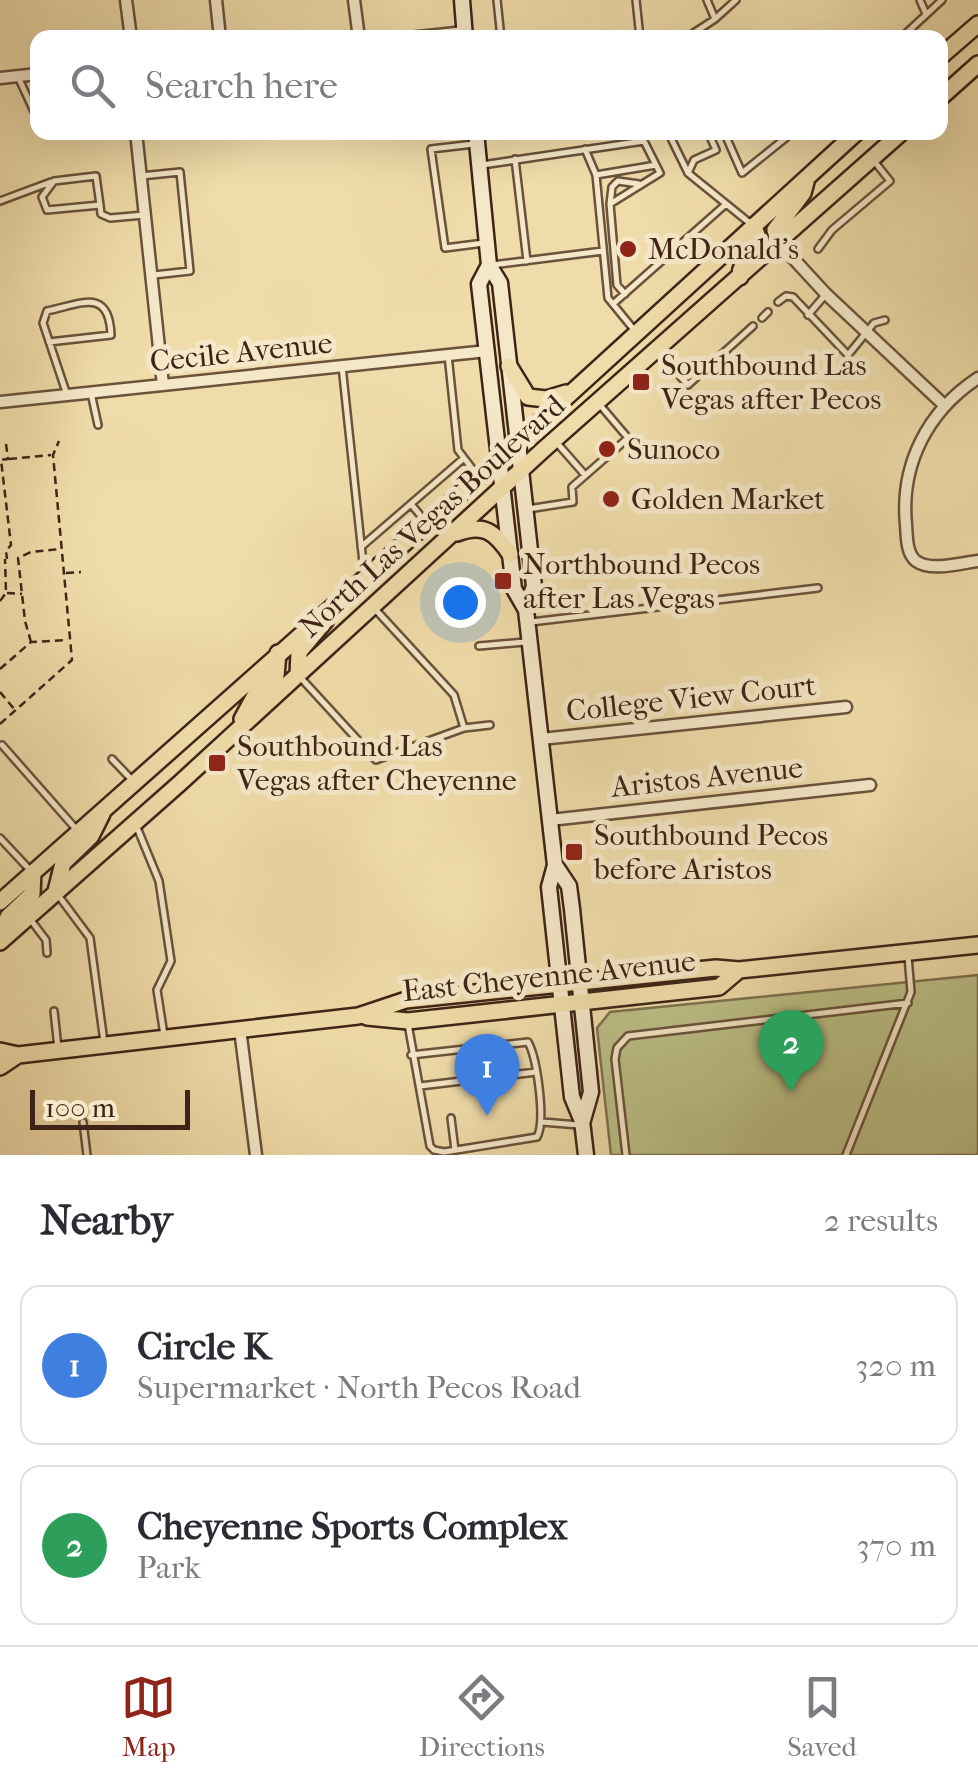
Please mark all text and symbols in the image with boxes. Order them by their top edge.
search box [30,30,948,140]
icon: search [65,58,120,113]
text: Search here [145,63,338,108]
place label: McDonald's [648,232,799,267]
marker: McDonald's [617,238,639,260]
street label: Cecile Avenue [148,325,334,379]
place label: Southbound Las Vegas after Pecos [660,348,881,417]
marker: Southbound Las Vegas after Pecos [630,371,652,393]
street label: North Las Vegas Boulevard [292,387,573,645]
place label: Sunoco [627,432,720,467]
marker: Sunoco [596,438,618,460]
place label: Golden Market [631,482,825,517]
marker: Golden Market [600,488,622,510]
place label: Northbound Pecos after Las Vegas [523,547,760,616]
marker: Northbound Pecos after Las Vegas [492,570,514,592]
your location [435,577,486,628]
street label: College View Court [564,668,818,729]
place label: Southbound Las Vegas after Cheyenne [236,729,517,798]
street label: Aristos Avenue [609,750,805,805]
marker: Southbound Las Vegas after Cheyenne [206,752,228,774]
place label: Southbound Pecos before Aristos [593,818,828,887]
marker: Southbound Pecos before Aristos [563,841,585,863]
street label: East Cheyenne Avenue [401,944,698,1009]
pin: 2 [758,1010,824,1092]
pin: 1 [454,1034,520,1116]
scale bar [30,1085,190,1130]
text: 100 m [45,1091,115,1124]
text: Nearby [40,1196,172,1245]
text: 2 results [824,1202,938,1239]
text: Circle K [137,1324,271,1369]
text: 1 [69,1347,80,1384]
text: 320 m [855,1347,936,1384]
text: Supermarket · North Pecos Road [137,1369,581,1406]
text: Cheyenne Sports Complex [137,1504,567,1549]
text: 2 [66,1527,83,1564]
text: 370 m [856,1527,936,1564]
text: Park [137,1549,201,1586]
tab: Map [121,1670,176,1763]
tab: Directions [419,1670,545,1763]
tab: Saved [787,1670,857,1763]

